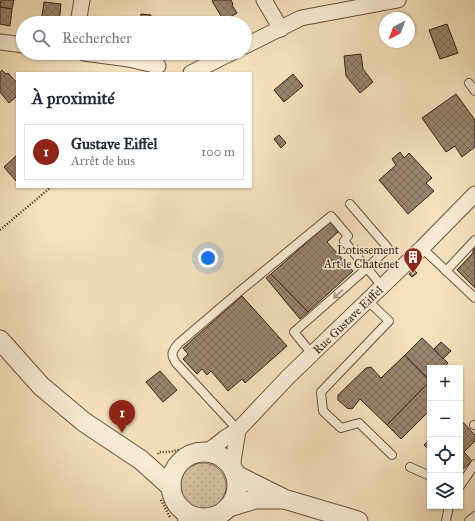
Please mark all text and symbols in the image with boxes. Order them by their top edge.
north arrow [379,12,415,48]
search box [16,16,252,60]
icon: search [30,27,52,49]
text: Rechercher [62,29,132,47]
text: À proximité [32,88,115,109]
text: Gustave Eiffel [71,135,158,153]
text: 1 [43,144,49,160]
text: 100 m [201,144,235,160]
text: Arrêt de bus [71,153,135,169]
place label: Lotissement Art le Chatenet [323,243,400,271]
building icon: Lotissement Art le Chatenet [402,246,424,274]
your location [198,248,218,268]
street label: Rue Gustave Eiffel [310,283,386,357]
one-way arrow [333,289,343,298]
map controls [427,365,463,509]
button: + [427,365,463,401]
pin: 1 [109,400,135,433]
button: − [427,401,463,437]
button: locate [427,437,463,473]
button: layers [427,473,463,509]

